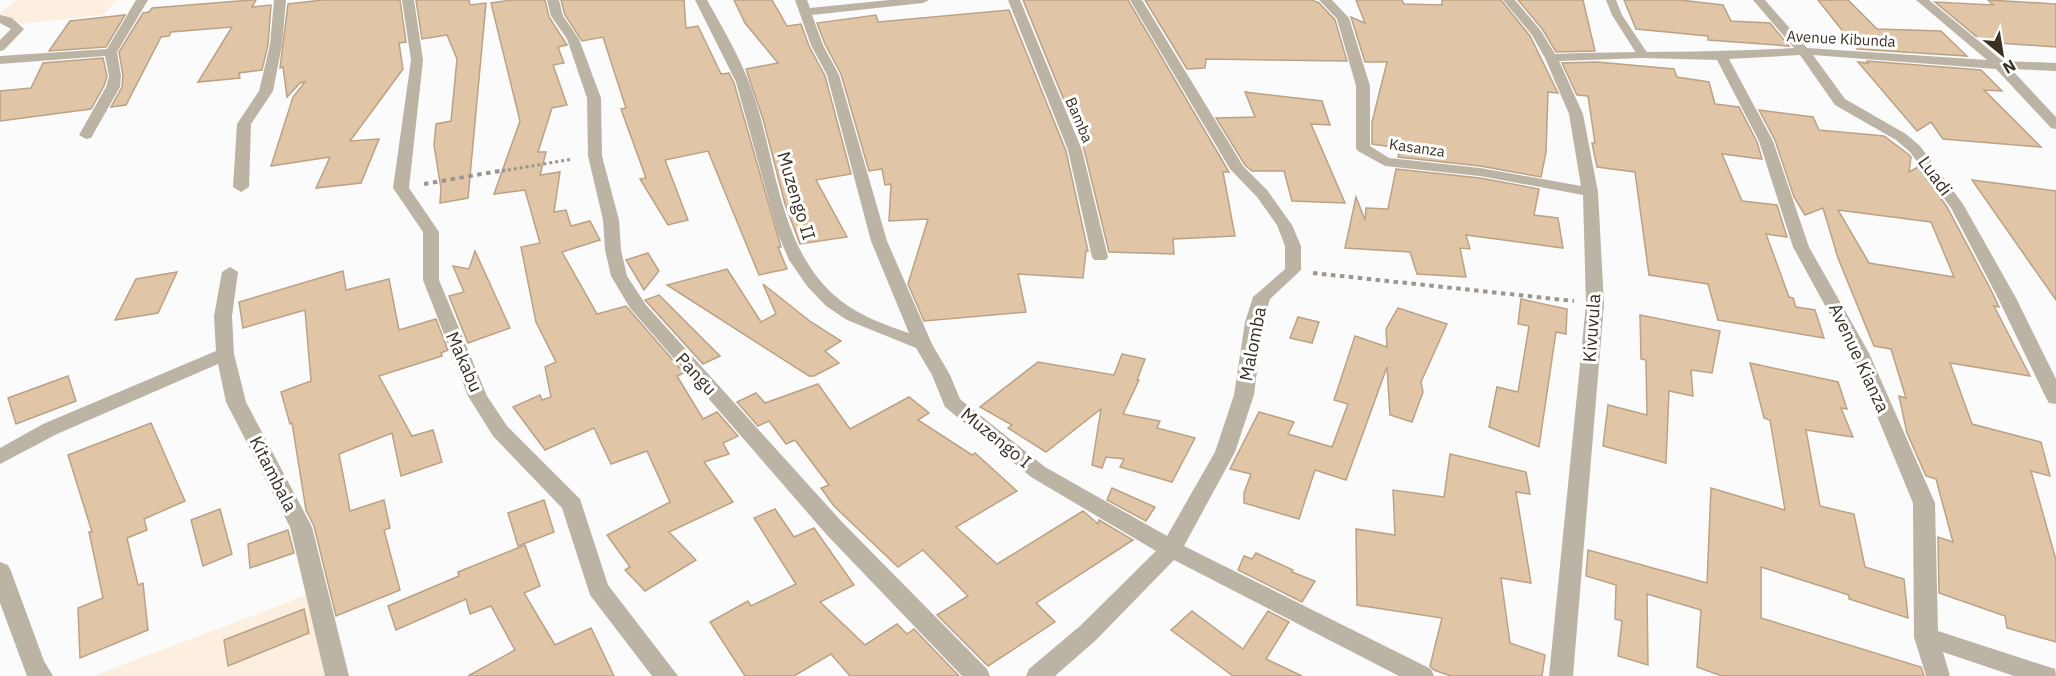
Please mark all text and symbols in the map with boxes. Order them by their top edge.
north arrow [1972,24,2032,84]
street label: Avenue Kibunda [1786,26,1896,51]
text: N [1999,55,2020,79]
street label: Bamba [1061,94,1098,145]
street label: Kasanza [1388,134,1446,161]
street label: Muzengo II [772,149,821,243]
street label: Luadi [1913,151,1958,200]
street label: Kivuvula [1578,293,1605,363]
street label: Avenue Kianza [1824,299,1895,416]
street label: Malomba [1234,305,1271,383]
street label: Makabu [441,328,488,396]
street label: Pangu [671,347,722,400]
street label: Muzengo I [956,402,1036,473]
street label: Kitambala [245,432,303,516]

